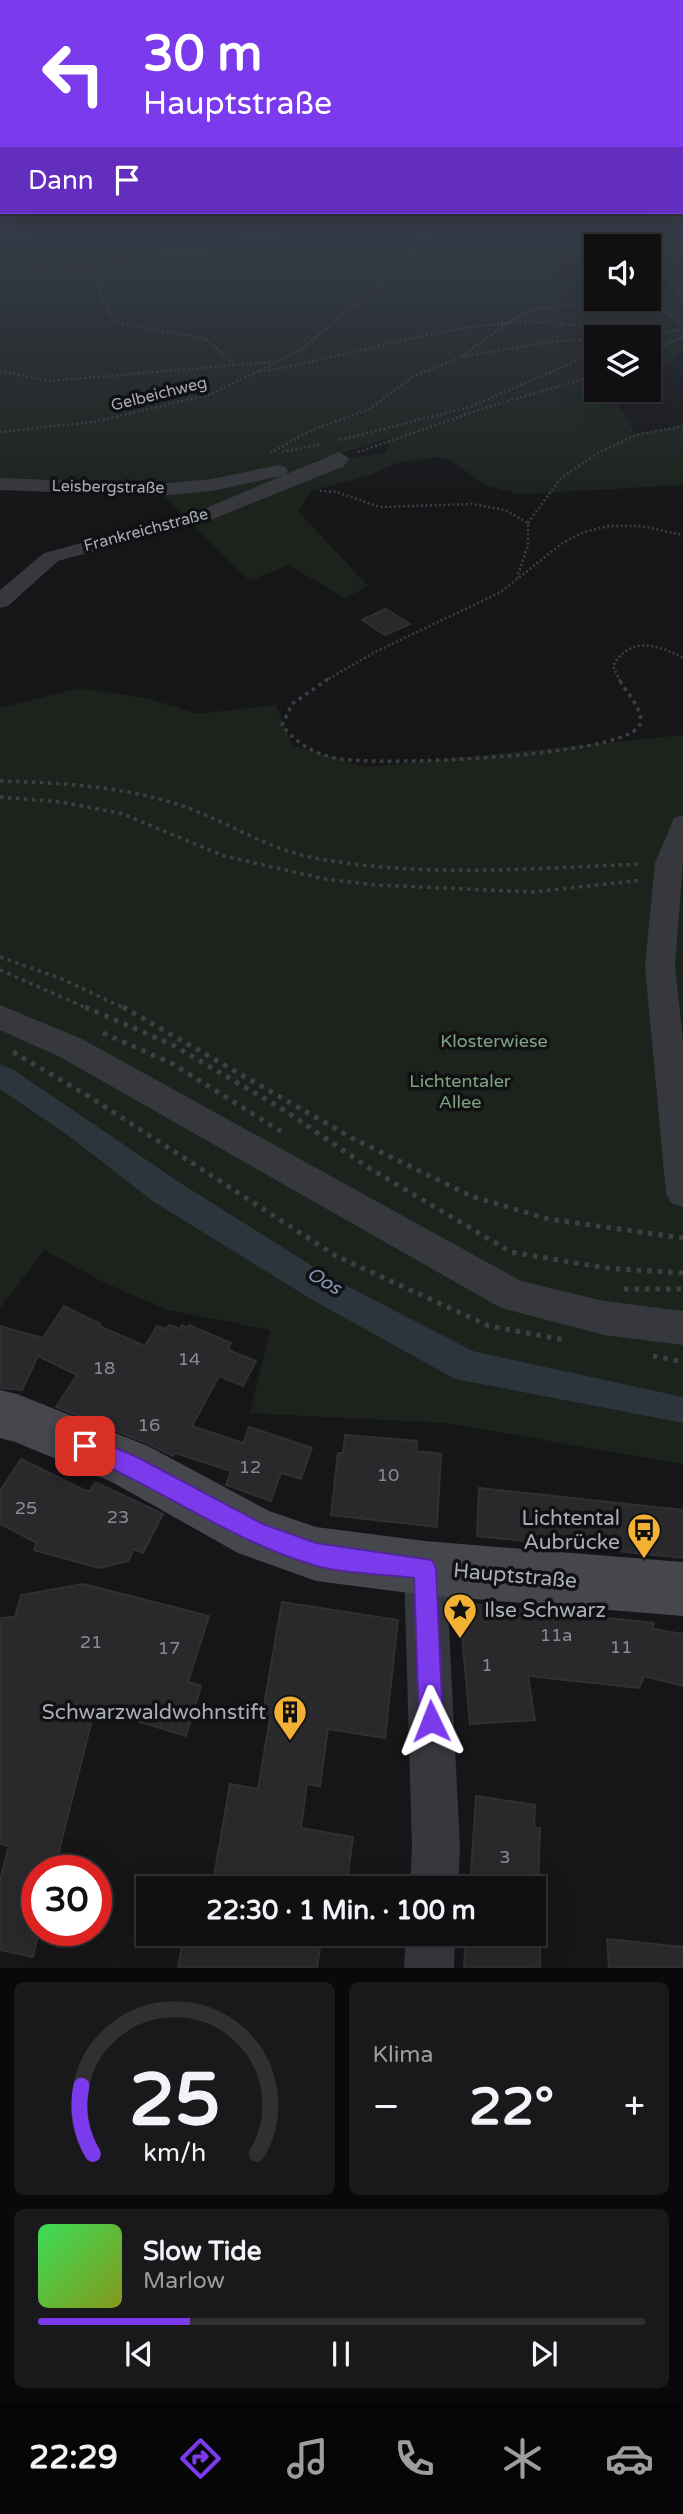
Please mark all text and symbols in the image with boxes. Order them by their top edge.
text: 30 m [143,25,262,84]
icon: left [28,28,119,119]
text: Hauptstraße [143,85,332,123]
icon: arrive [108,161,146,199]
text: Dann [28,165,94,196]
map controls [584,234,661,402]
button: sound [584,234,661,311]
button: layers [584,325,661,402]
street label: Gelbeichweg [109,372,209,416]
street label: Leisbergstraße [51,476,165,498]
street label: Frankreichstraße [82,504,210,556]
park label: Klosterwiese [440,1030,548,1052]
park label: Lichtentaler Allee [409,1070,511,1113]
water label: Oos [303,1263,347,1300]
house number: 14 [178,1348,200,1370]
house number: 18 [93,1357,115,1379]
house number: 16 [138,1414,160,1436]
pin [55,1416,115,1476]
icon: arrive [66,1427,104,1465]
house number: 12 [239,1456,261,1478]
house number: 10 [377,1464,399,1486]
house number: 25 [15,1497,37,1519]
house number: 23 [107,1506,129,1528]
place label: Lichtental Aubrücke [522,1506,620,1555]
bus stop icon: Lichtental Aubrücke [625,1511,663,1560]
street label: Hauptstraße [452,1558,578,1594]
place icon: Ilse Schwarz [441,1591,479,1640]
place label: Ilse Schwarz [484,1598,606,1623]
house number: 11a [540,1624,572,1646]
house number: 21 [80,1631,102,1653]
house number: 11 [610,1636,632,1658]
house number: 17 [158,1637,180,1659]
house number: 1 [481,1654,493,1676]
position arrow [394,1684,468,1758]
building icon: Schwarzwaldwohnstift [271,1693,309,1742]
place label: Schwarzwaldwohnstift [42,1700,266,1725]
house number: 3 [499,1846,511,1868]
speed limit sign: 30 [21,1855,112,1946]
text: 22:30 · 1 Min. · 100 m [206,1895,476,1926]
text: Klima [373,2041,433,2069]
text: 25 [129,2058,220,2146]
text: 22° [469,2076,554,2139]
text: − [373,2084,400,2130]
text: + [624,2084,645,2130]
text: km/h [143,2138,206,2168]
text: Slow Tide [143,2236,261,2267]
text: Marlow [143,2267,225,2295]
icon: previous [120,2335,158,2373]
icon: pause [322,2335,360,2373]
icon: next [525,2335,563,2373]
icon: directions [176,2434,225,2483]
icon: music [283,2434,332,2483]
icon: phone [390,2434,439,2483]
icon: climate [498,2434,547,2483]
icon: car [605,2434,654,2483]
text: 22:29 [29,2439,118,2477]

